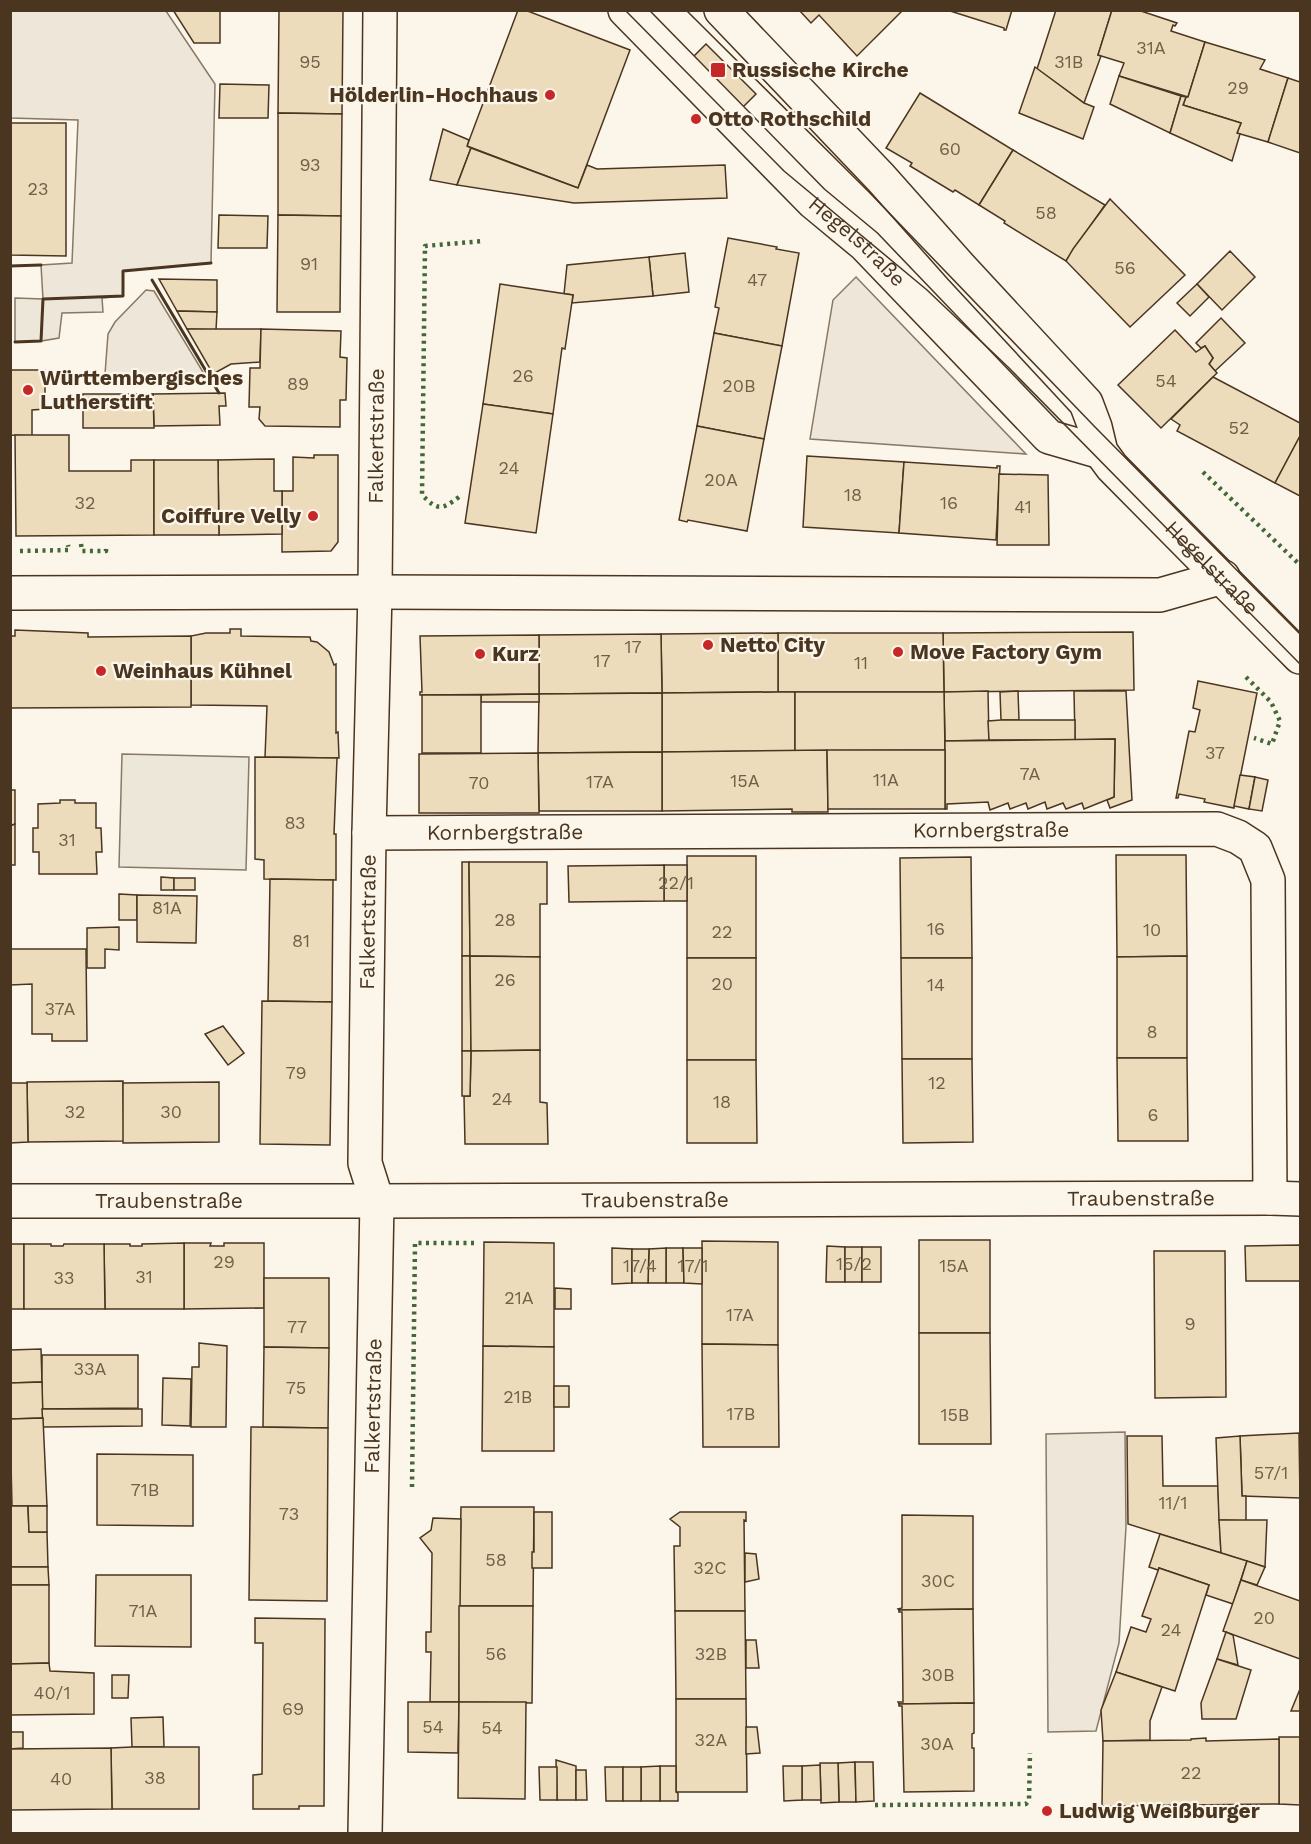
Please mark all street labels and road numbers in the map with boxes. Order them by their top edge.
street label: Hegelstraße [804,191,911,292]
street label: Falkertstraße [363,368,389,504]
street label: Hegelstraße [1160,515,1264,620]
street label: Kornbergstraße [913,817,1069,842]
street label: Kornbergstraße [427,819,583,845]
street label: Falkertstraße [354,854,381,990]
street label: Traubenstraße [1067,1185,1215,1211]
street label: Traubenstraße [581,1187,729,1212]
street label: Traubenstraße [95,1188,243,1213]
street label: Falkertstraße [359,1338,386,1474]

